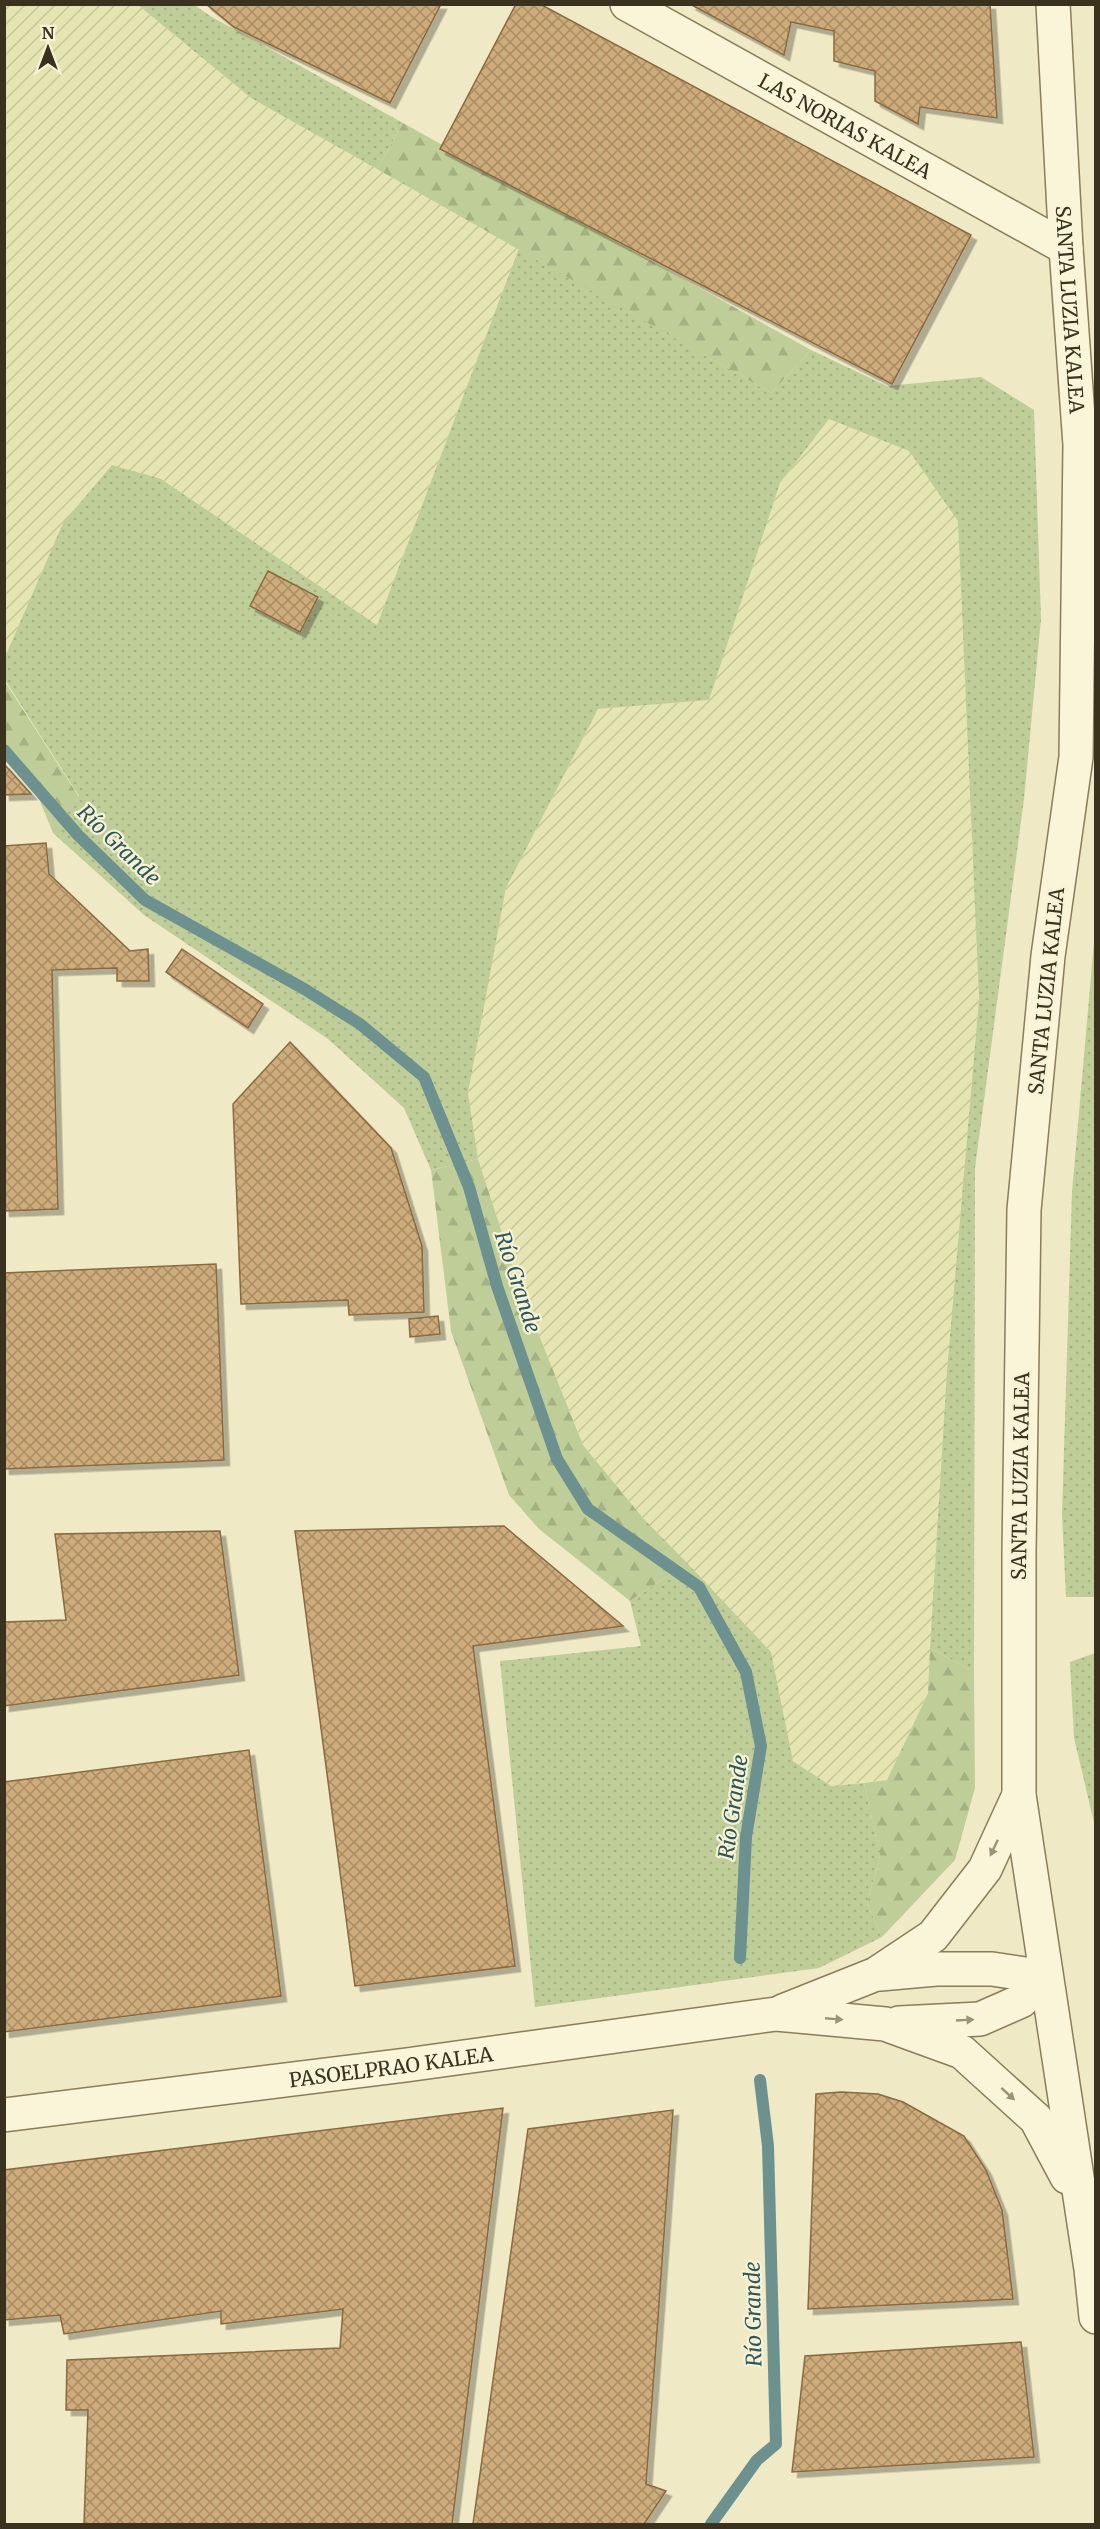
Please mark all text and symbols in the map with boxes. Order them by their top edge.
north arrow [18,18,78,78]
text: N [42,23,55,43]
street label: LAS NORIAS KALEA [755,67,937,184]
street label: SANTA LUZIA KALEA [1051,205,1090,415]
water label: Río Grande [72,799,166,891]
street label: SANTA LUZIA KALEA [1023,885,1069,1096]
water label: Río Grande [489,1228,547,1336]
street label: SANTA LUZIA KALEA [1006,1371,1034,1580]
water label: Río Grande [712,1753,754,1861]
one-way arrow [990,1840,999,1857]
one-way arrow [825,2014,844,2024]
one-way arrow [955,2015,974,2024]
street label: PASOELPRAO KALEA [288,2041,495,2092]
one-way arrow [1000,2087,1015,2100]
water label: Río Grande [739,2261,767,2367]

